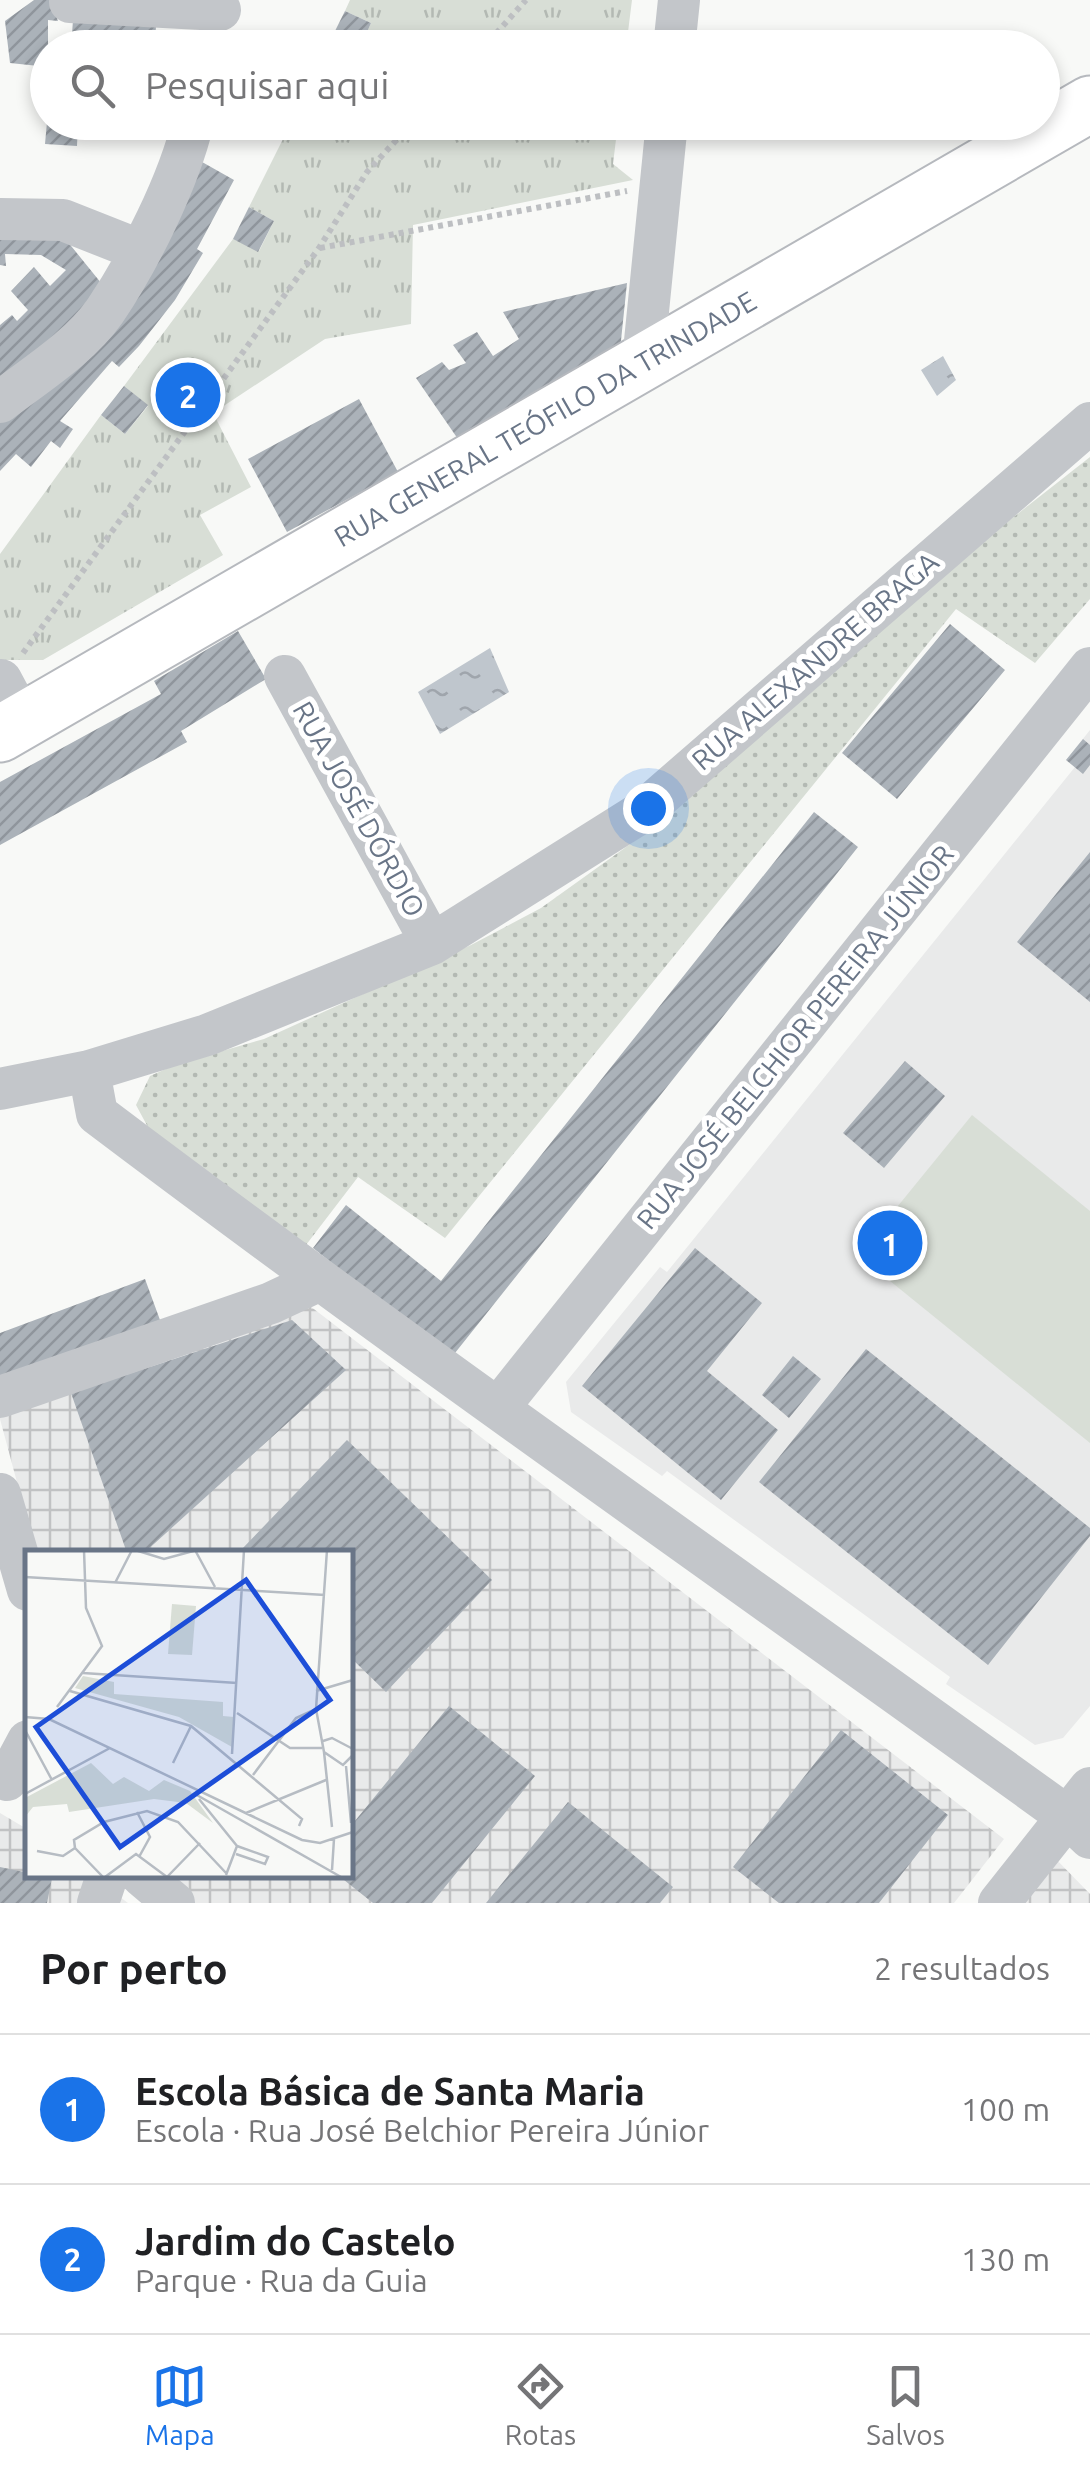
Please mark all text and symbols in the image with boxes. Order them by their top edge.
search box [30,30,1060,140]
icon: search [65,58,120,113]
text: Pesquisar aqui [145,64,389,106]
street label: RUA GENERAL TEÓFILO DA TRINDADE [328,284,761,552]
pin: 2 [156,358,220,432]
street label: RUA ALEXANDRE BRAGA [685,545,944,776]
street label: RUA JOSÉ DÓRDIO [287,695,432,922]
your location [623,783,674,834]
street label: RUA JOSÉ BELCHIOR PEREIRA JÚNIOR [629,838,959,1235]
pin: 1 [858,1206,922,1280]
inset map [25,1550,352,1878]
text: Por perto [40,1945,228,1992]
text: 2 resultados [874,1950,1050,1986]
text: Escola Básica de Santa Maria [135,2070,645,2112]
text: 1 [63,2091,82,2127]
text: 100 m [961,2091,1050,2127]
text: Escola · Rua José Belchior Pereira Júnior [135,2112,709,2148]
text: Jardim do Castelo [135,2220,456,2262]
text: 2 [63,2241,82,2277]
text: 130 m [961,2241,1050,2277]
text: Parque · Rua da Guia [135,2262,428,2298]
tab: Mapa [145,2359,215,2450]
tab: Rotas [505,2359,576,2450]
tab: Salvos [866,2359,945,2450]

